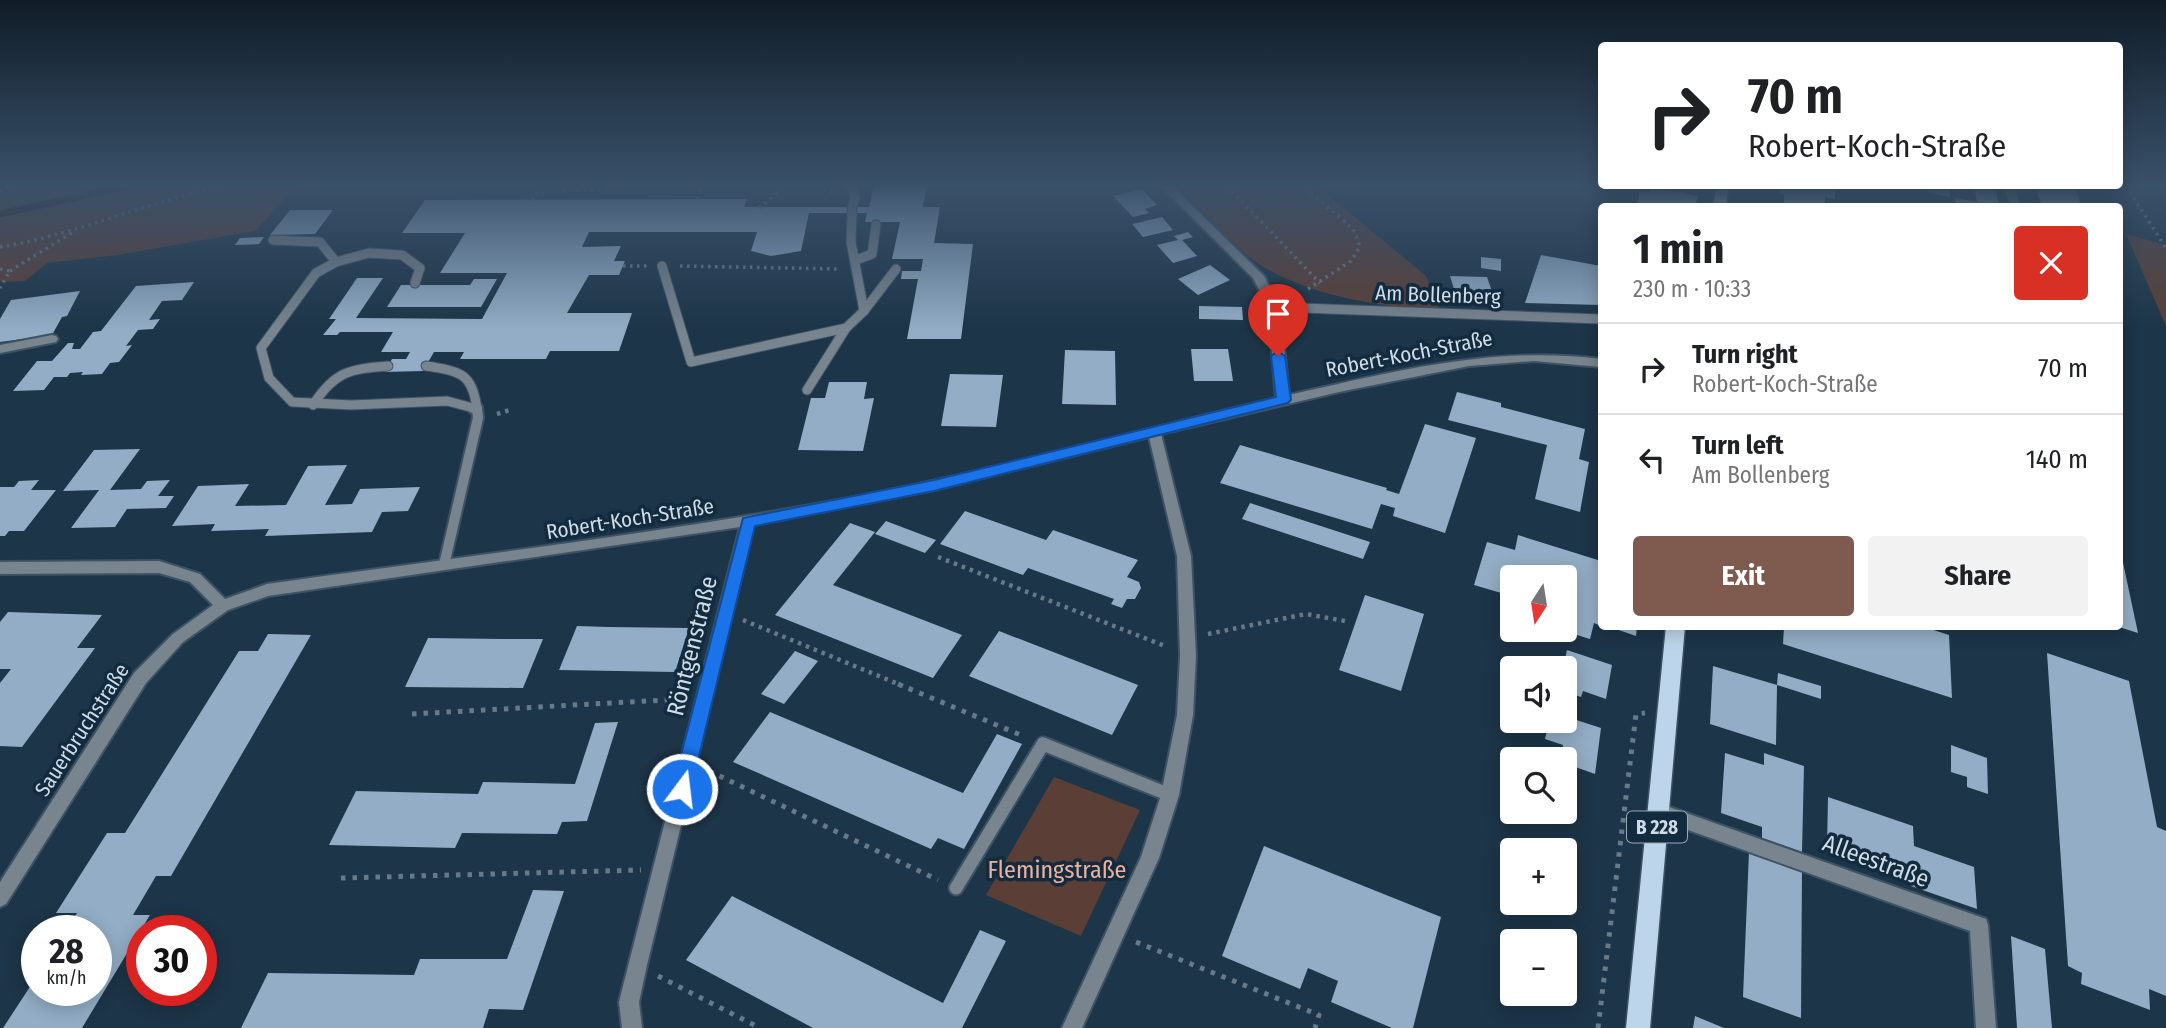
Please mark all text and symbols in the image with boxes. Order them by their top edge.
text: 70 m [1748,67,1843,126]
icon: right [1633,70,1724,161]
text: Robert-Koch-Straße [1748,127,2006,165]
text: 1 min [1633,224,1724,274]
button: close [2014,226,2088,300]
text: 230 m · 10:33 [1633,275,1751,303]
street label: Am Bollenberg [1375,280,1501,310]
pin [1248,284,1308,356]
icon: arrive [1259,295,1297,333]
street label: Robert-Koch-Straße [1323,325,1495,383]
text: Turn right [1692,339,1798,370]
icon: right [1633,350,1671,388]
text: 70 m [2038,353,2088,384]
text: Robert-Koch-Straße [1692,370,1878,398]
text: Turn left [1692,430,1784,461]
icon: left [1633,441,1671,479]
text: 140 m [2026,444,2088,475]
text: Am Bollenberg [1692,461,1830,489]
street label: Robert-Koch-Straße [544,493,716,545]
button: Exit [1633,536,1854,616]
button: Share [1868,536,2088,616]
north arrow [1500,565,1577,642]
map controls [1500,565,1577,1006]
street label: Röntgenstraße [661,573,723,719]
button: sound [1500,656,1577,733]
street label: Sauerbruchstraße [29,659,135,801]
button: search [1500,747,1577,824]
position arrow [645,752,719,826]
road number: B 228 [1627,812,1687,842]
street label: Alleestraße [1819,829,1933,893]
button: + [1500,838,1577,915]
park label: Flemingstraße [988,856,1126,884]
speed limit sign: 30 [126,915,217,1006]
button: − [1500,929,1577,1006]
text: 28 [49,930,84,972]
text: km/h [46,967,87,989]

